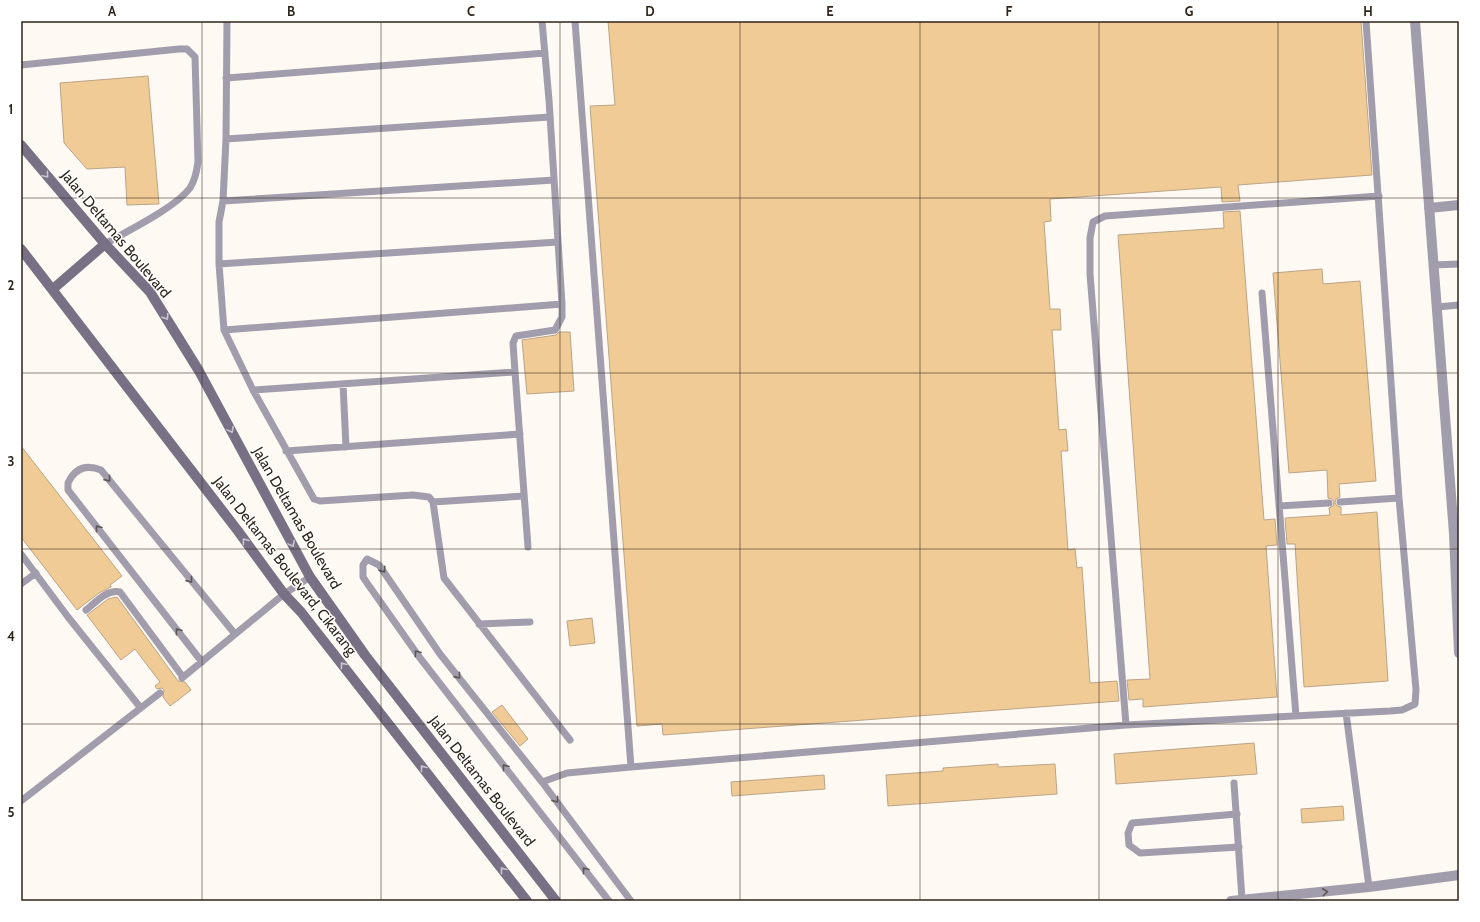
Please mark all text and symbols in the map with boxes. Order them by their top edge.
text: A [108,3,117,19]
text: B [287,3,295,19]
text: C [467,3,475,19]
text: D [645,3,655,19]
text: E [826,3,834,19]
text: F [1006,3,1013,19]
text: G [1185,3,1194,19]
text: H [1363,3,1373,19]
text: 1 [9,101,13,117]
street label: Jalan Deltamas Boulevard [57,166,175,301]
one-way arrow [42,171,49,178]
text: 2 [8,277,15,293]
one-way arrow [161,313,168,320]
one-way arrow [226,426,233,433]
street label: Jalan Deltamas Boulevard [248,443,345,592]
text: 3 [7,453,15,469]
street label: Jalan Deltamas Boulevard, Cikarang [209,472,361,659]
one-way arrow [104,474,111,482]
one-way arrow [96,526,103,533]
one-way arrow [243,539,250,546]
one-way arrow [287,540,295,547]
one-way arrow [378,566,385,573]
one-way arrow [186,575,193,582]
text: 4 [7,628,15,644]
one-way arrow [176,628,183,635]
one-way arrow [415,651,422,658]
one-way arrow [341,663,348,670]
one-way arrow [453,671,460,678]
street label: Jalan Deltamas Boulevard [425,711,539,850]
one-way arrow [503,765,510,772]
one-way arrow [420,766,427,773]
one-way arrow [551,795,558,802]
text: 5 [8,804,15,820]
one-way arrow [501,868,508,875]
one-way arrow [583,868,590,875]
one-way arrow [1322,888,1329,897]

